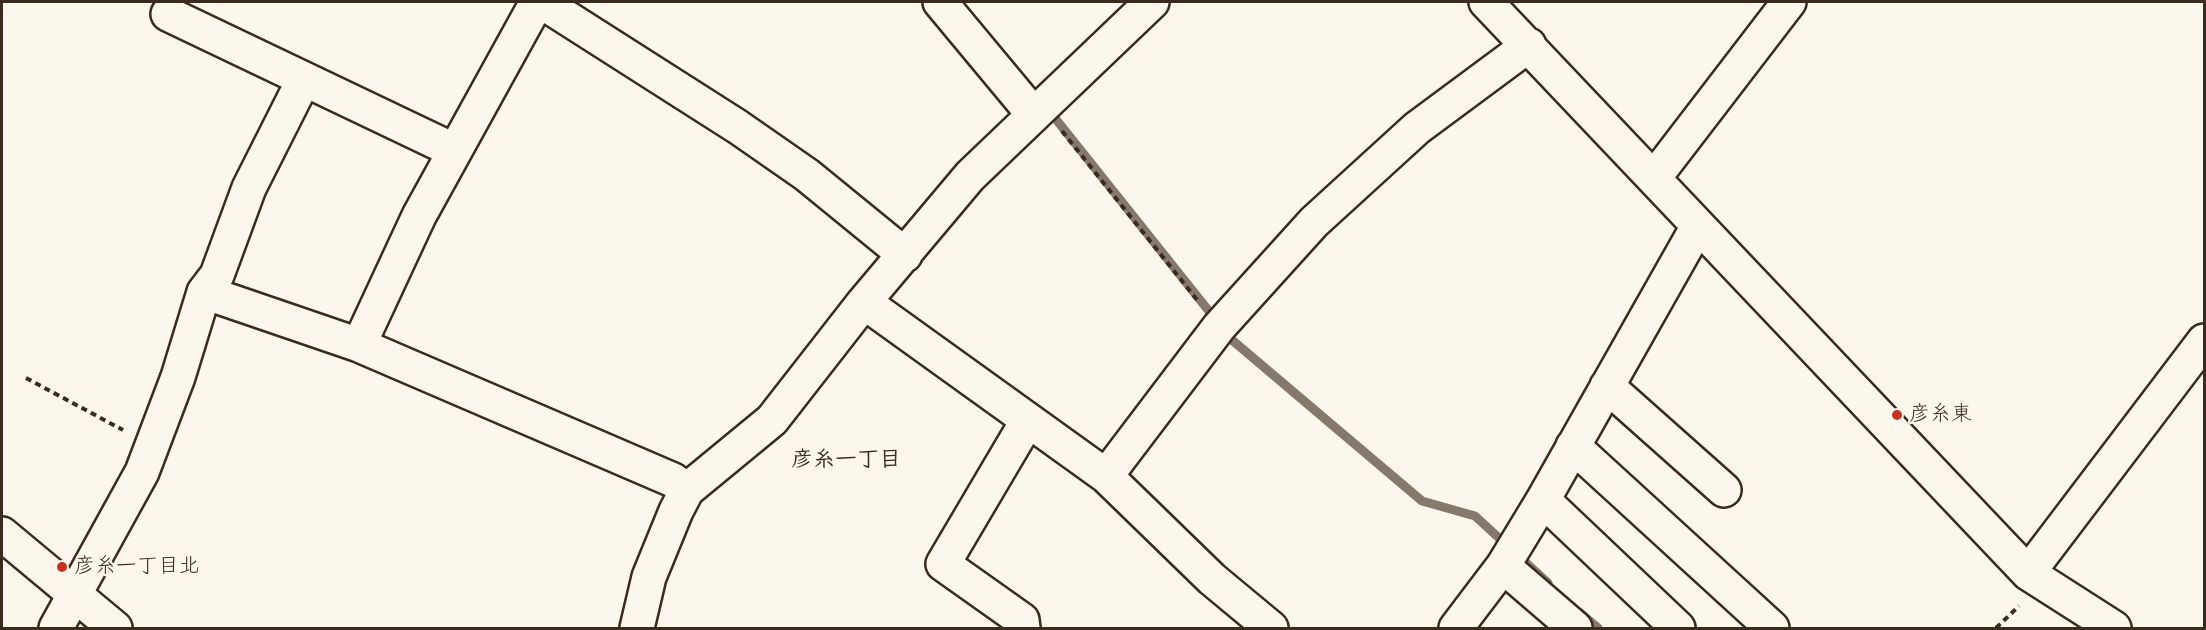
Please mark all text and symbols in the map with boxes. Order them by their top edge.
place label: 彦糸東 [1909,402,1972,428]
marker: 彦糸東 [1890,408,1904,422]
district label: 彦糸一丁目 [791,447,901,473]
place label: 彦糸一丁目北 [74,554,200,580]
marker: 彦糸一丁目北 [55,560,69,574]

